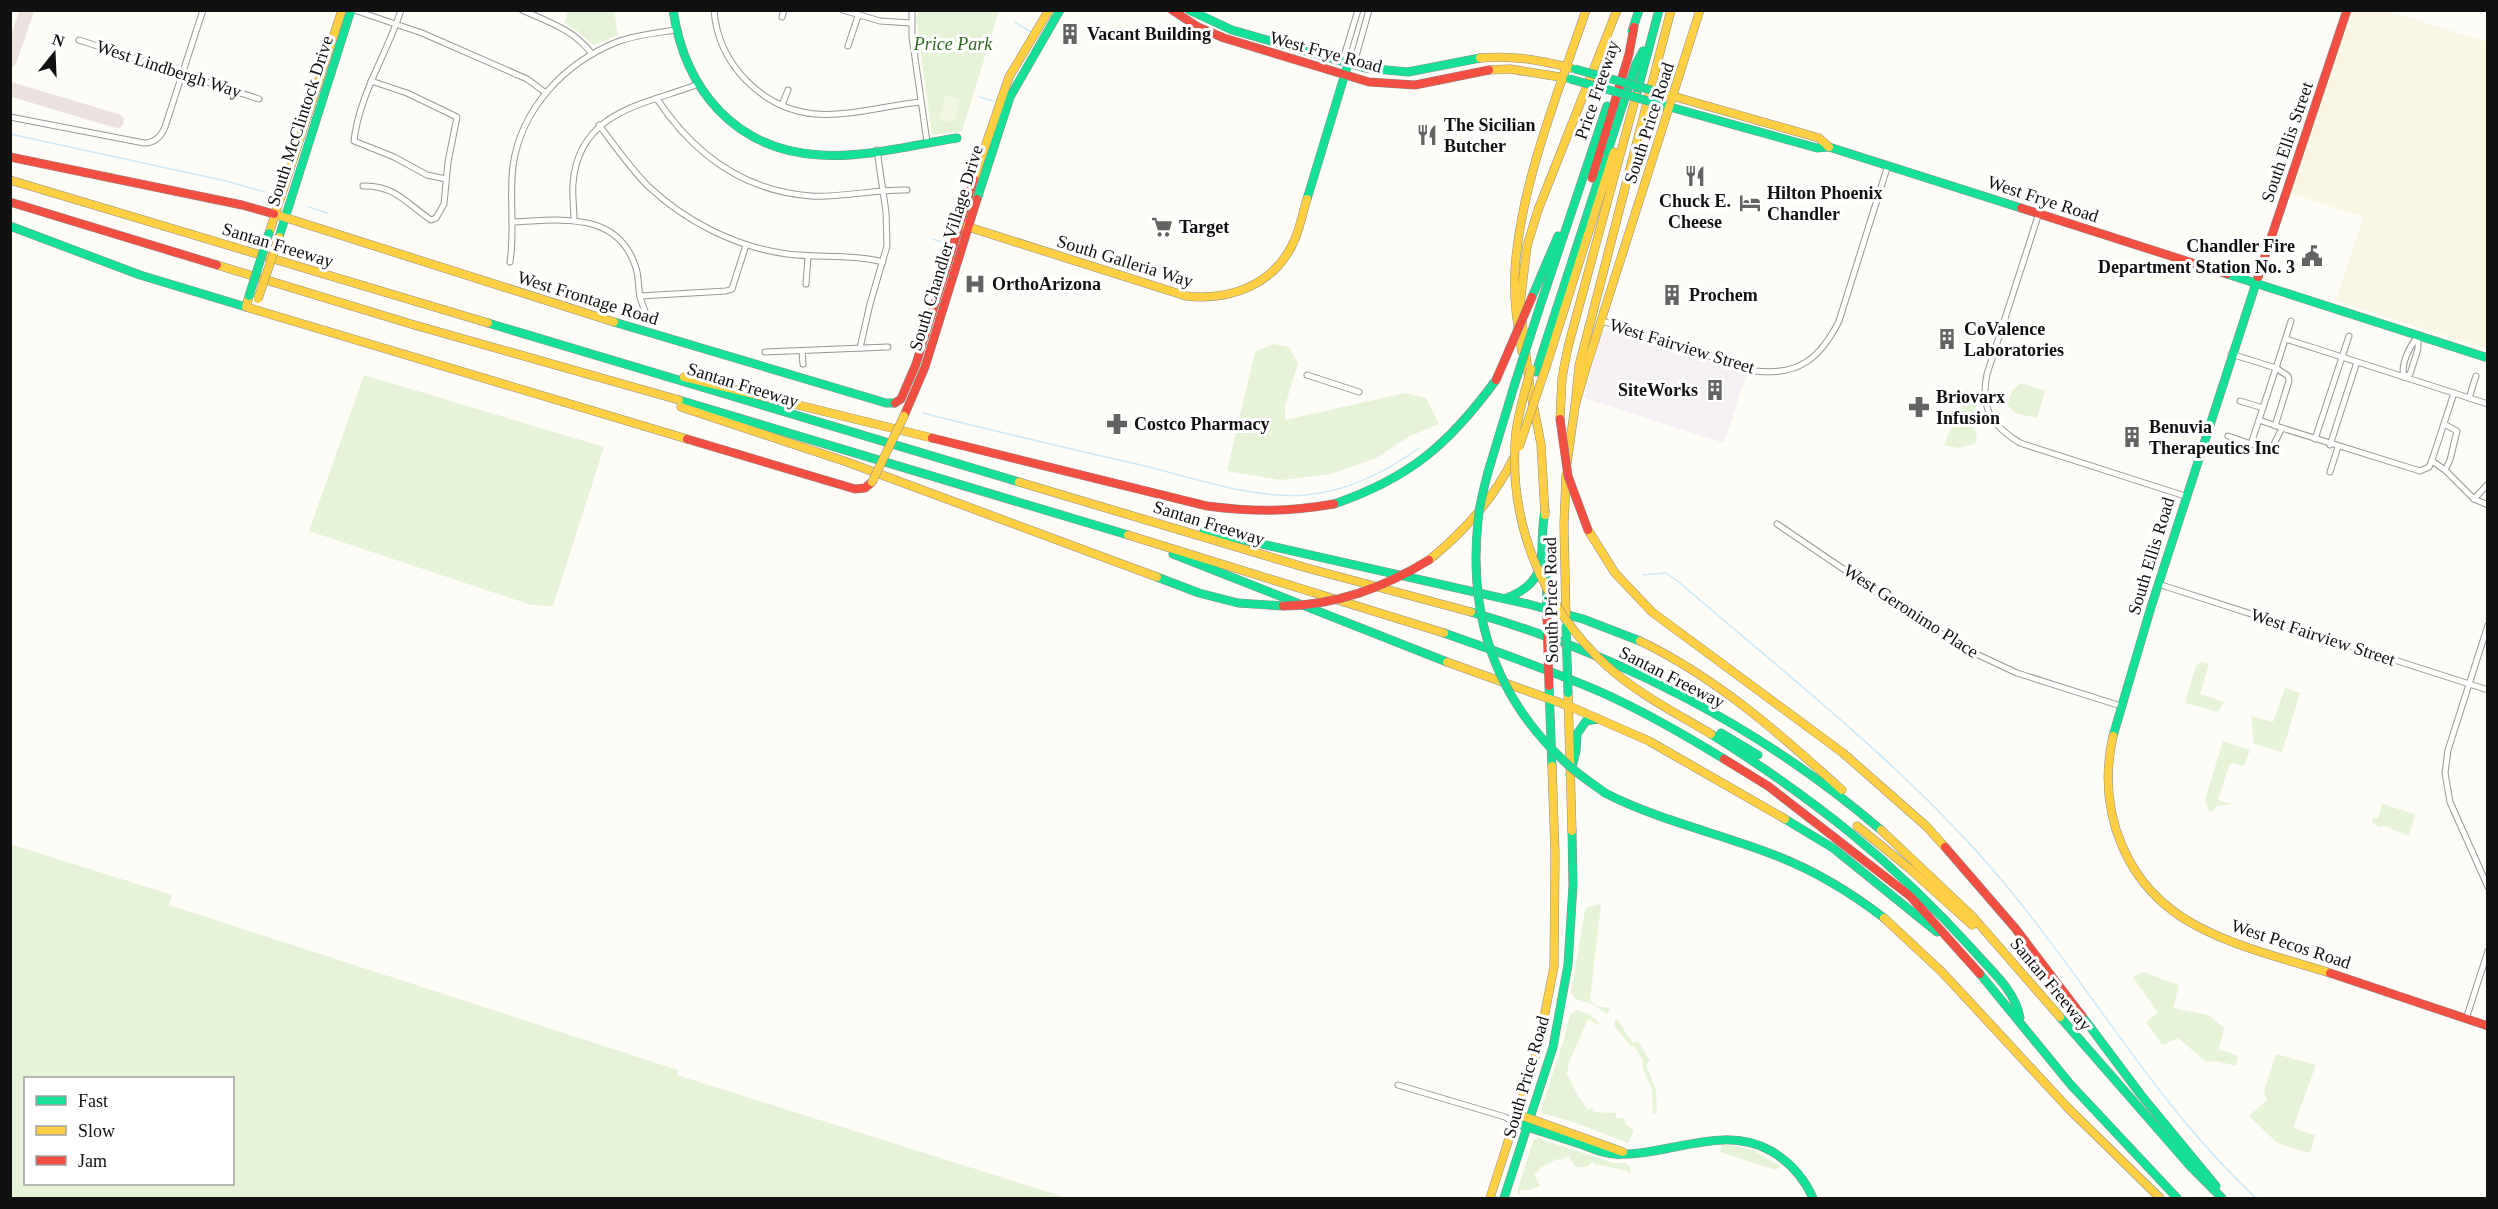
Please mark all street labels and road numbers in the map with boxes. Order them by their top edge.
street label: West Frye Road [1268,27,1384,77]
street label: South McClintock Drive [263,33,337,209]
street label: West Lindbergh Way [94,36,244,102]
street label: Price Freeway [1571,38,1623,142]
street label: South Price Road [1620,60,1678,186]
street label: South Ellis Street [2257,79,2317,205]
street label: South Chandler Village Drive [905,143,987,353]
street label: West Frye Road [1985,172,2101,226]
street label: Santan Freeway [220,219,336,271]
street label: South Galleria Way [1055,231,1195,291]
street label: West Frontage Road [515,267,661,329]
street label: West Fairview Street [1607,314,1757,378]
street label: Santan Freeway [685,359,801,411]
street label: South Ellis Road [2124,495,2178,617]
street label: Santan Freeway [1151,497,1267,549]
street label: South Price Road [1540,537,1562,663]
street label: West Geronimo Place [1840,560,1982,662]
street label: West Fairview Street [2248,604,2398,670]
street label: Santan Freeway [1616,642,1728,712]
street label: West Pecos Road [2229,915,2353,973]
street label: Santan Freeway [2006,933,2096,1035]
street label: South Price Road [1499,1014,1553,1140]

